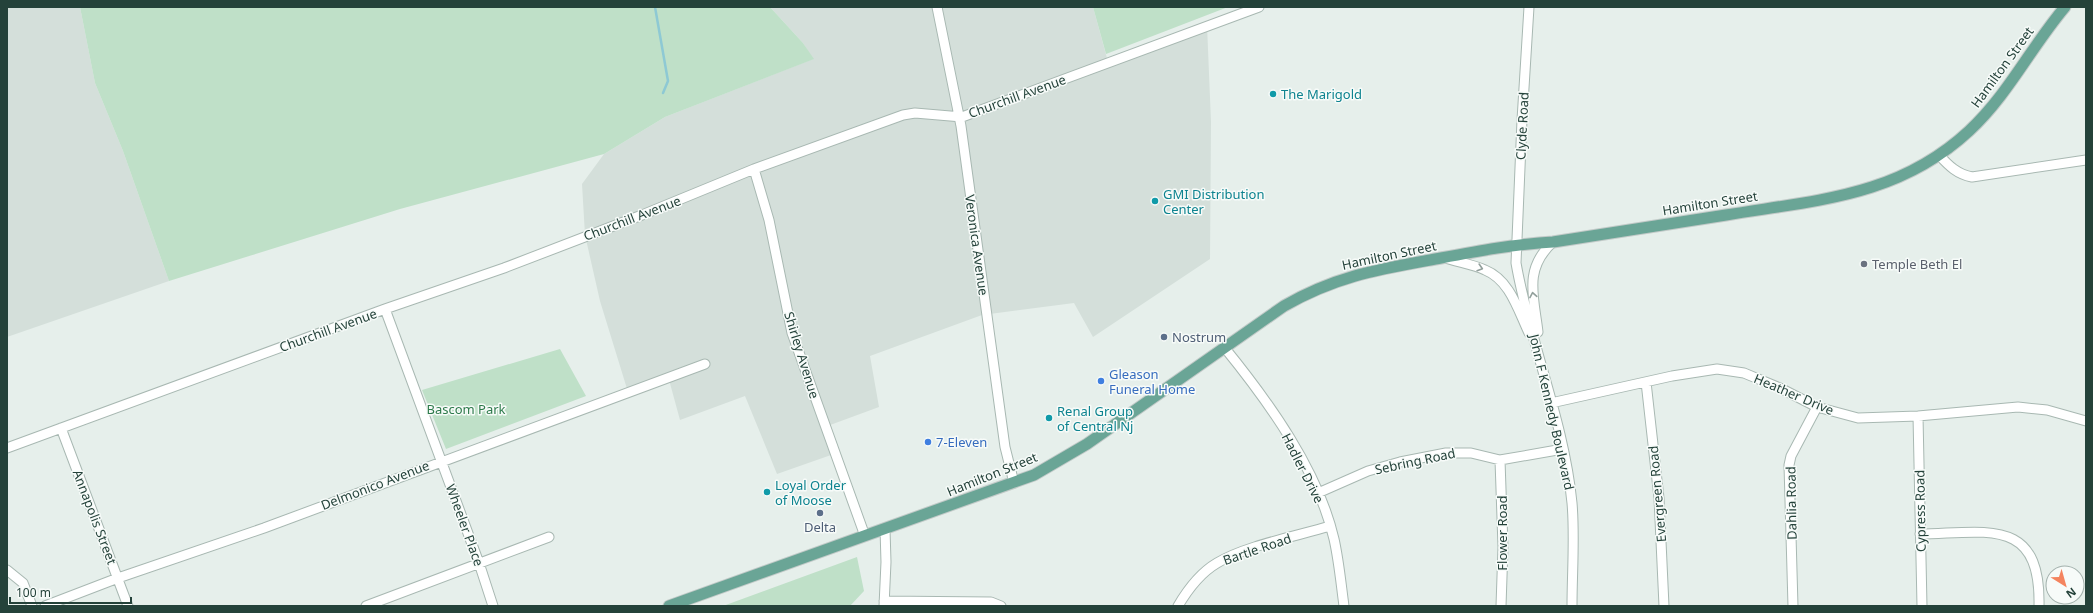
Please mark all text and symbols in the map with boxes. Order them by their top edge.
street label: Hamilton Street [1966,23,2038,111]
street label: Churchill Avenue [966,70,1068,122]
place label: The Marigold [1281,85,1362,103]
marker: The Marigold [1268,89,1278,99]
street label: Clyde Road [1511,91,1533,161]
place label: GMI Distribution Center [1163,185,1265,218]
street label: Hamilton Street [1661,187,1759,219]
street label: Churchill Avenue [581,191,683,245]
street label: Veronica Avenue [961,193,993,297]
marker: GMI Distribution Center [1150,196,1160,206]
street label: Hamilton Street [1340,236,1438,274]
place label: Temple Beth El [1872,255,1962,273]
marker: Temple Beth El [1859,259,1869,269]
one-way arrow [1476,263,1483,272]
one-way arrow [1529,292,1538,298]
street label: Churchill Avenue [277,304,379,356]
street label: Shirley Avenue [780,309,824,401]
place label: Nostrum [1172,328,1226,346]
street label: John F Kennedy Boulevard [1525,330,1579,492]
marker: Nostrum [1159,332,1169,342]
place label: Gleason Funeral Home [1109,365,1195,398]
street label: Heather Drive [1751,369,1837,419]
marker: Gleason Funeral Home [1096,376,1106,386]
park label: Bascom Park [426,400,506,418]
place label: Renal Group of Central Nj [1057,402,1133,435]
marker: Renal Group of Central Nj [1044,413,1054,423]
street label: Hadler Drive [1278,430,1328,506]
place label: 7-Eleven [936,433,987,451]
marker: 7-Eleven [923,437,933,447]
street label: Sebring Road [1373,444,1457,478]
street label: Evergreen Road [1644,445,1670,543]
street label: Hamilton Street [944,448,1040,500]
street label: Delmonico Avenue [318,456,432,514]
street label: Dahlia Road [1781,466,1801,540]
street label: Annapolis Street [69,467,121,567]
street label: Cypress Road [1910,470,1930,552]
place label: Loyal Order of Moose [775,476,847,509]
street label: Wheeler Place [442,481,488,569]
marker: Loyal Order of Moose [762,487,772,497]
street label: Flower Road [1493,495,1511,571]
marker: Delta [815,508,825,518]
place label: Delta [804,518,836,536]
street label: Bartle Road [1220,529,1294,569]
north arrow [2045,565,2085,605]
scale bar [10,579,131,605]
text: 100 m [16,584,51,601]
text: N [2063,585,2079,602]

